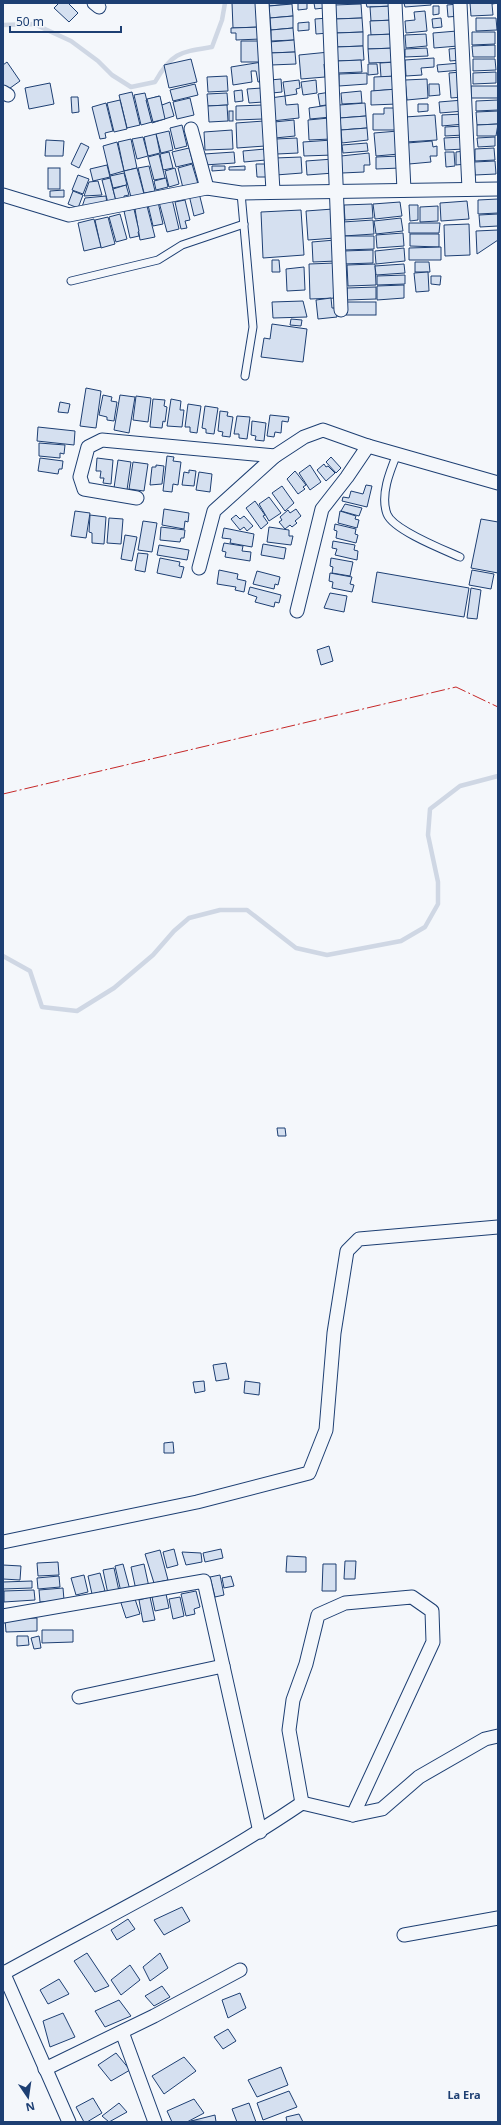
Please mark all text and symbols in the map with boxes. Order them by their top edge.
scale bar [10,8,121,34]
text: 50 m [16,13,44,30]
north arrow [8,2077,48,2117]
district label: La Era [447,2087,481,2102]
text: N [24,2099,36,2116]

